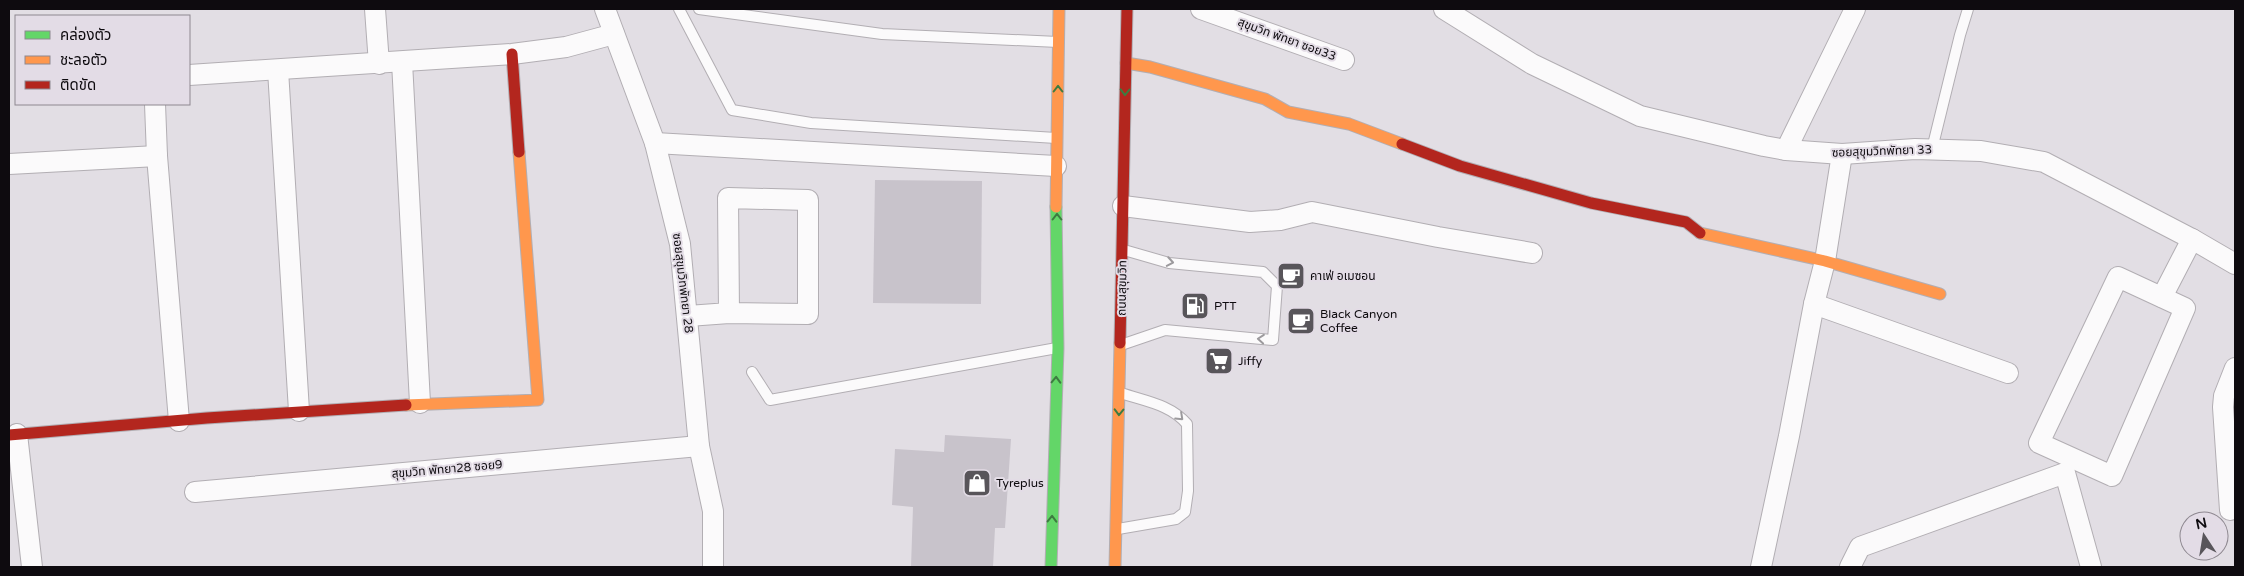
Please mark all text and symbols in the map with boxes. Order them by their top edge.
legend [15,15,190,105]
street label: สุขุมวิท พัทยา ซอย33 [1236,15,1338,63]
text: คล่องตัว [60,26,111,44]
text: ชะลอตัว [60,51,107,69]
text: ติดขัด [60,76,96,94]
one-way arrow [1053,85,1063,92]
one-way arrow [1120,89,1130,97]
street label: ซอยสุขุมวิทพัทยา 33 [1832,142,1932,160]
one-way arrow [1052,213,1062,220]
street label: ซอยสุขุมวิทพัทยา 28 [670,232,696,334]
one-way arrow [1165,257,1174,267]
street label: ถนนสุขุมวิท [1115,260,1129,316]
cafe icon: คาเฟ่ อเมซอน [1276,261,1306,291]
place label: คาเฟ่ อเมซอน [1310,269,1376,283]
fuel station icon: PTT [1180,291,1210,321]
place label: PTT [1214,299,1237,313]
cafe icon: Black Canyon Coffee [1286,306,1316,336]
place label: Black Canyon Coffee [1320,307,1397,335]
one-way arrow [1257,333,1265,344]
supermarket icon: Jiffy [1204,346,1234,376]
place label: Jiffy [1238,354,1263,368]
one-way arrow [1051,375,1062,383]
one-way arrow [1114,409,1125,417]
one-way arrow [1175,411,1184,420]
street label: สุขุมวิท พัทยา28 ซอย9 [391,457,503,481]
shop icon: Tyreplus [962,468,992,498]
place label: Tyreplus [996,476,1044,490]
north arrow [2179,511,2229,561]
one-way arrow [1047,514,1058,522]
text: N [2194,514,2209,533]

